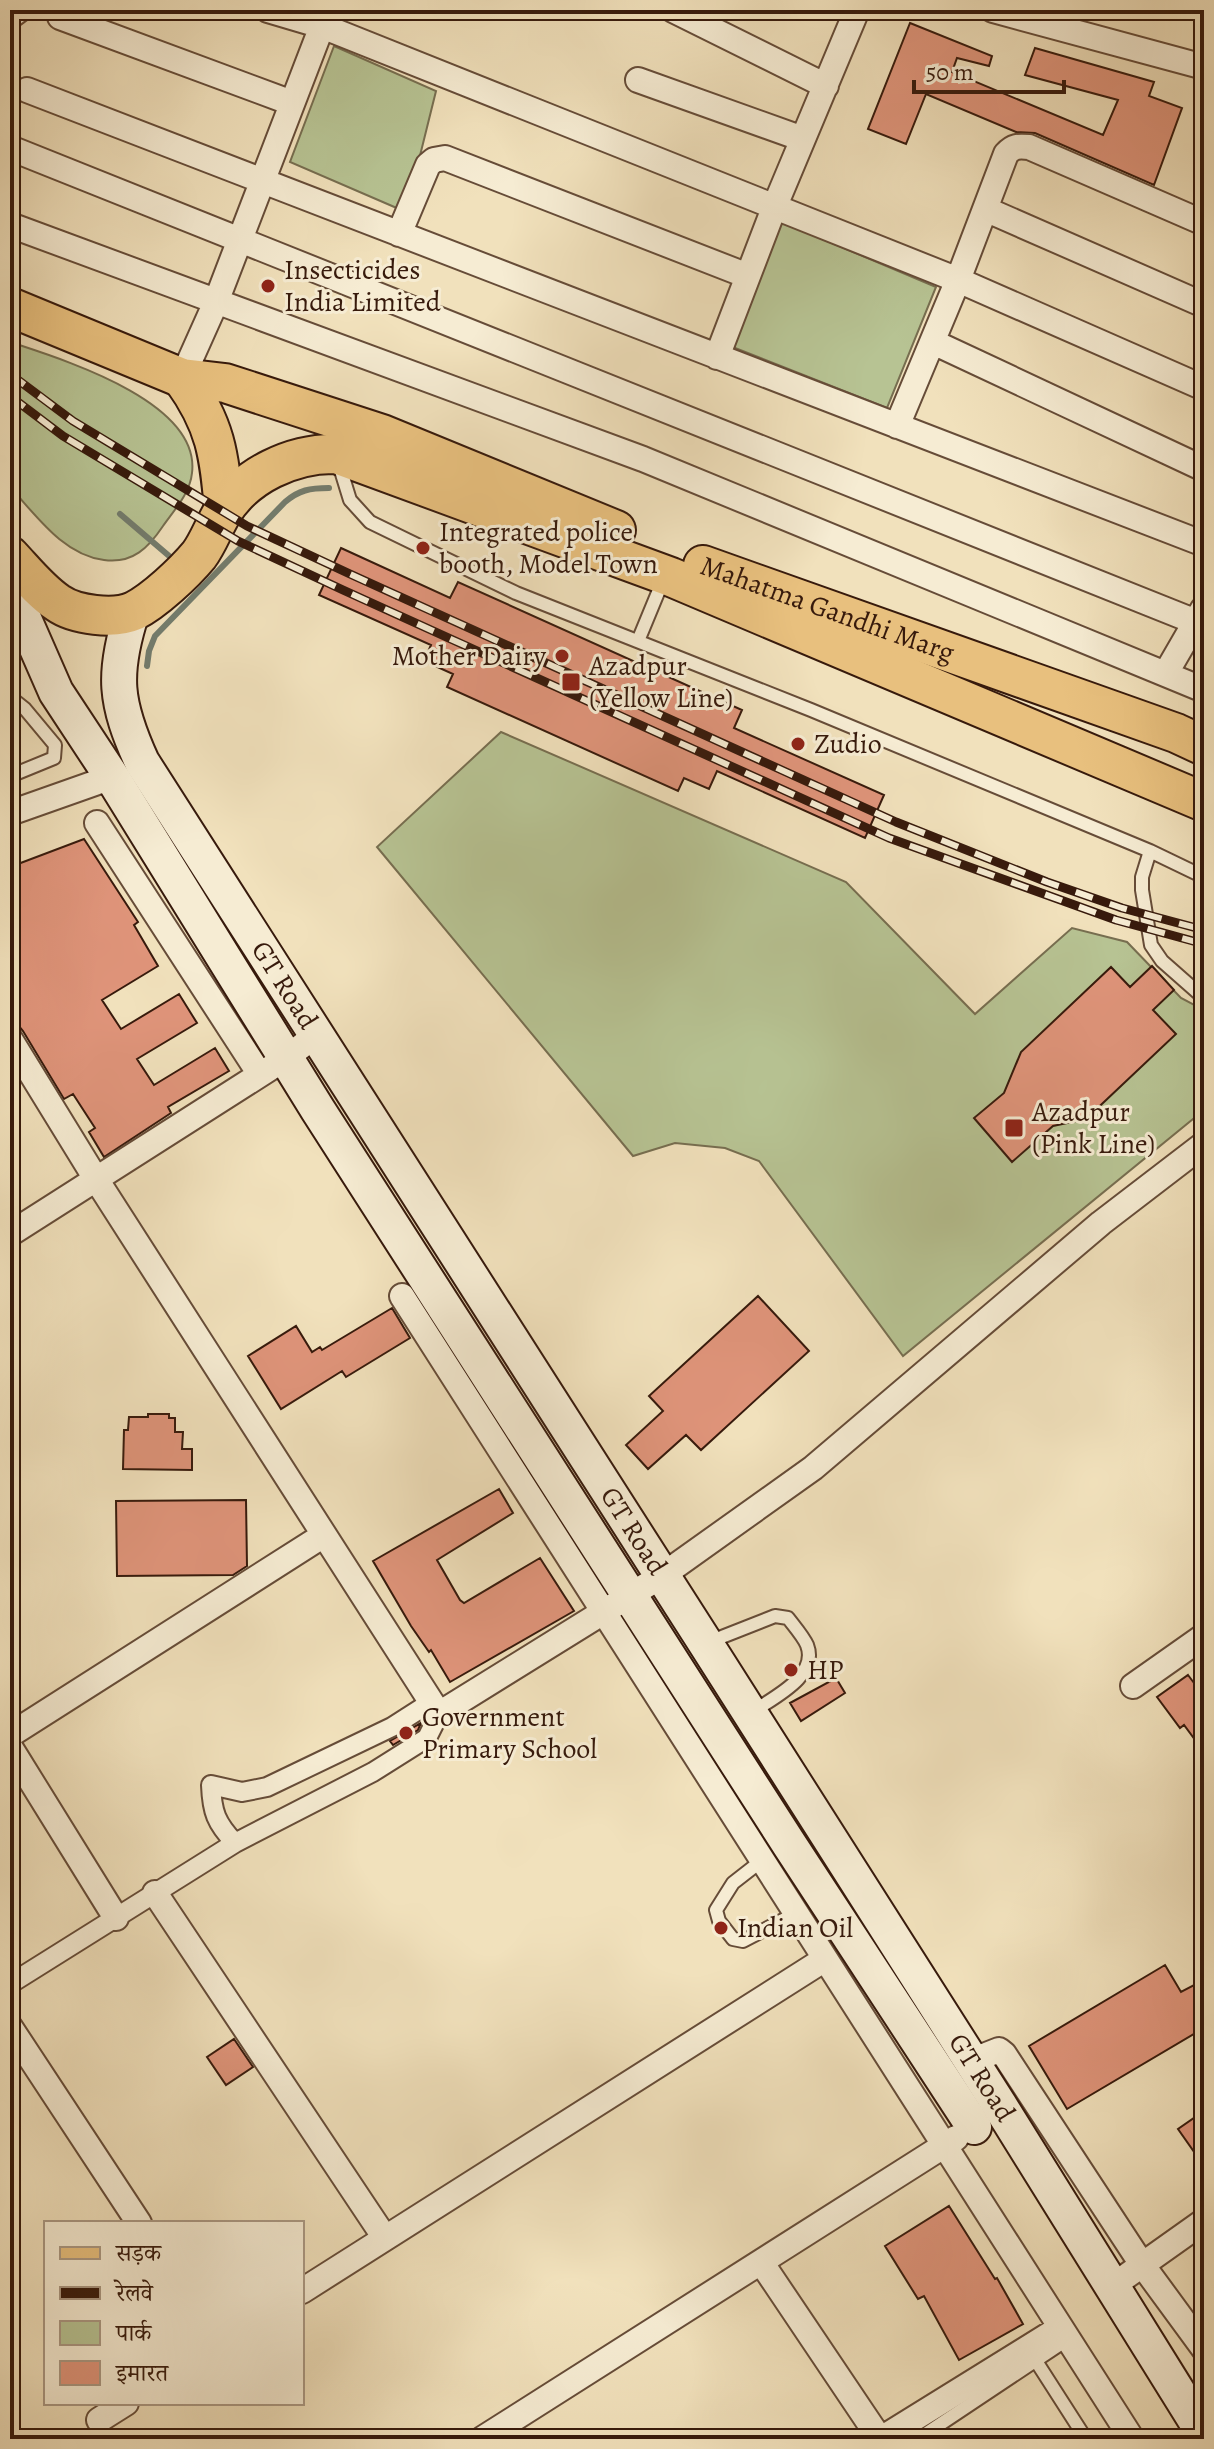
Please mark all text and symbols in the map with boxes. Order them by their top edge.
scale bar [914,44,1064,94]
text: 50 m [926,56,974,88]
place label: Insecticides India Limited [284,251,442,321]
marker: Insecticides India Limited [259,277,277,295]
place label: Integrated police booth, Model Town [439,513,658,583]
marker: Integrated police booth, Model Town [414,539,432,557]
street label: Mahatma Gandhi Marg [695,547,960,672]
place label: Mother Dairy [392,637,547,675]
marker: Mother Dairy [553,647,571,665]
place label: Azadpur (Yellow Line) [588,647,733,717]
marker: Azadpur (Yellow Line) [560,671,582,693]
place label: Zudio [814,725,882,763]
marker: Zudio [789,735,807,753]
street label: GT Road [242,934,327,1037]
place label: Azadpur (Pink Line) [1031,1093,1155,1163]
marker: Azadpur (Pink Line) [1003,1117,1025,1139]
street label: GT Road [591,1479,677,1583]
place label: HP [807,1651,844,1689]
marker: HP [782,1661,800,1679]
place label: Government Primary School [422,1698,597,1768]
marker: Government Primary School [397,1724,415,1742]
place label: Indian Oil [737,1909,853,1947]
marker: Indian Oil [712,1919,730,1937]
street label: GT Road [940,2026,1025,2130]
legend [44,2221,304,2405]
text: सड़क [115,2237,163,2269]
text: रेलवे [113,2277,155,2309]
text: पार्क [115,2317,153,2349]
text: इमारत [115,2357,169,2389]

